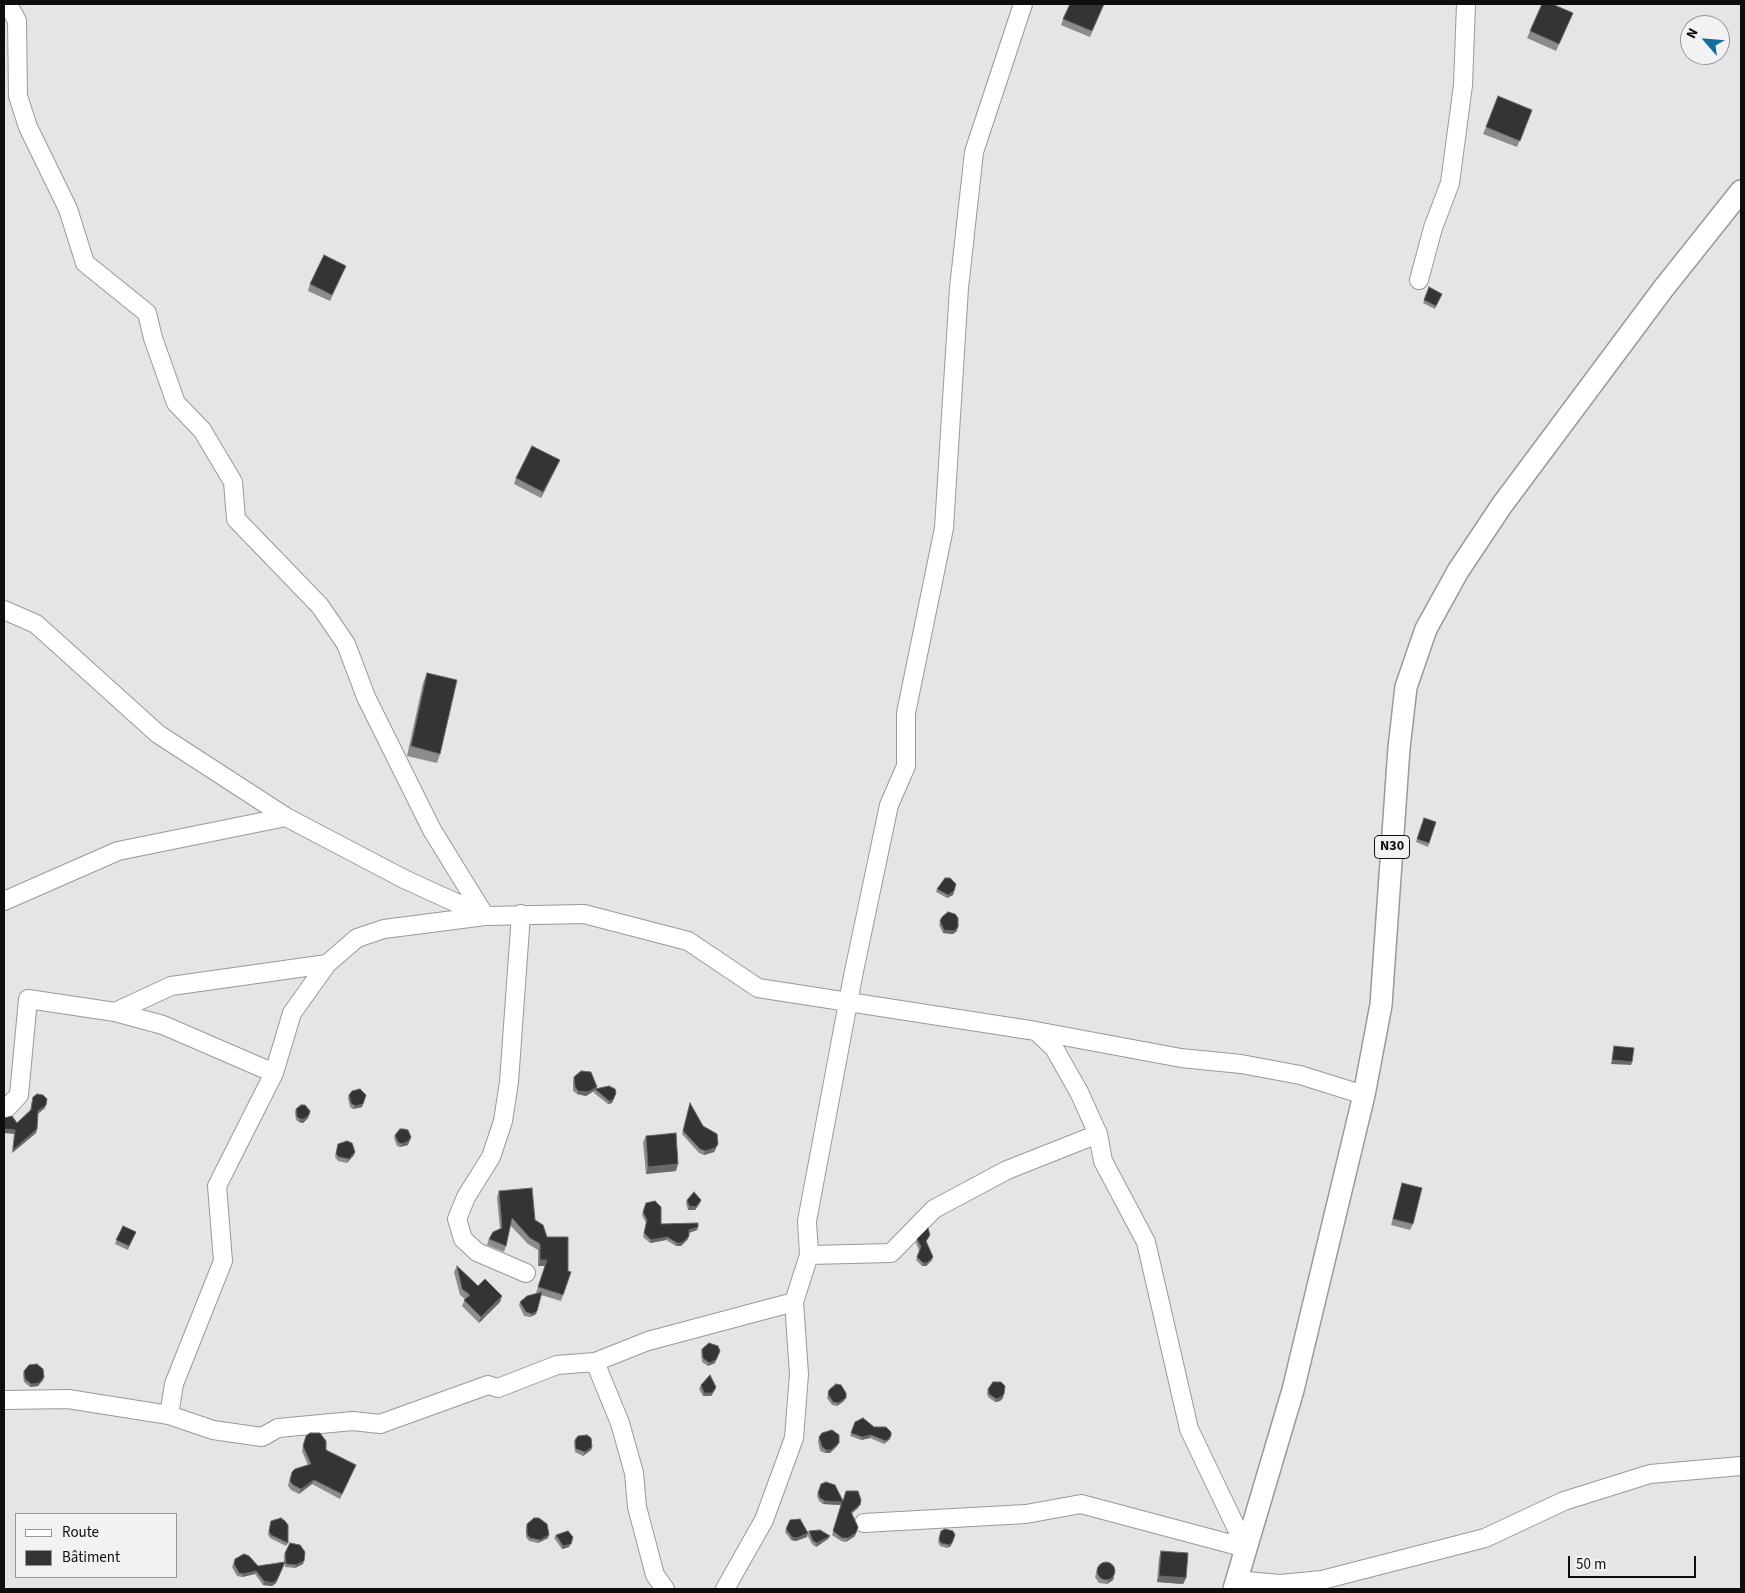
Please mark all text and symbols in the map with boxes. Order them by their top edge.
north arrow [1680,15,1730,65]
text: N [1682,25,1704,42]
road number: N30 [1374,836,1410,859]
legend [15,1513,178,1578]
text: Route [62,1522,99,1543]
scale bar [1570,1546,1698,1578]
text: Bâtiment [62,1547,120,1568]
text: 50 m [1576,1554,1606,1575]

